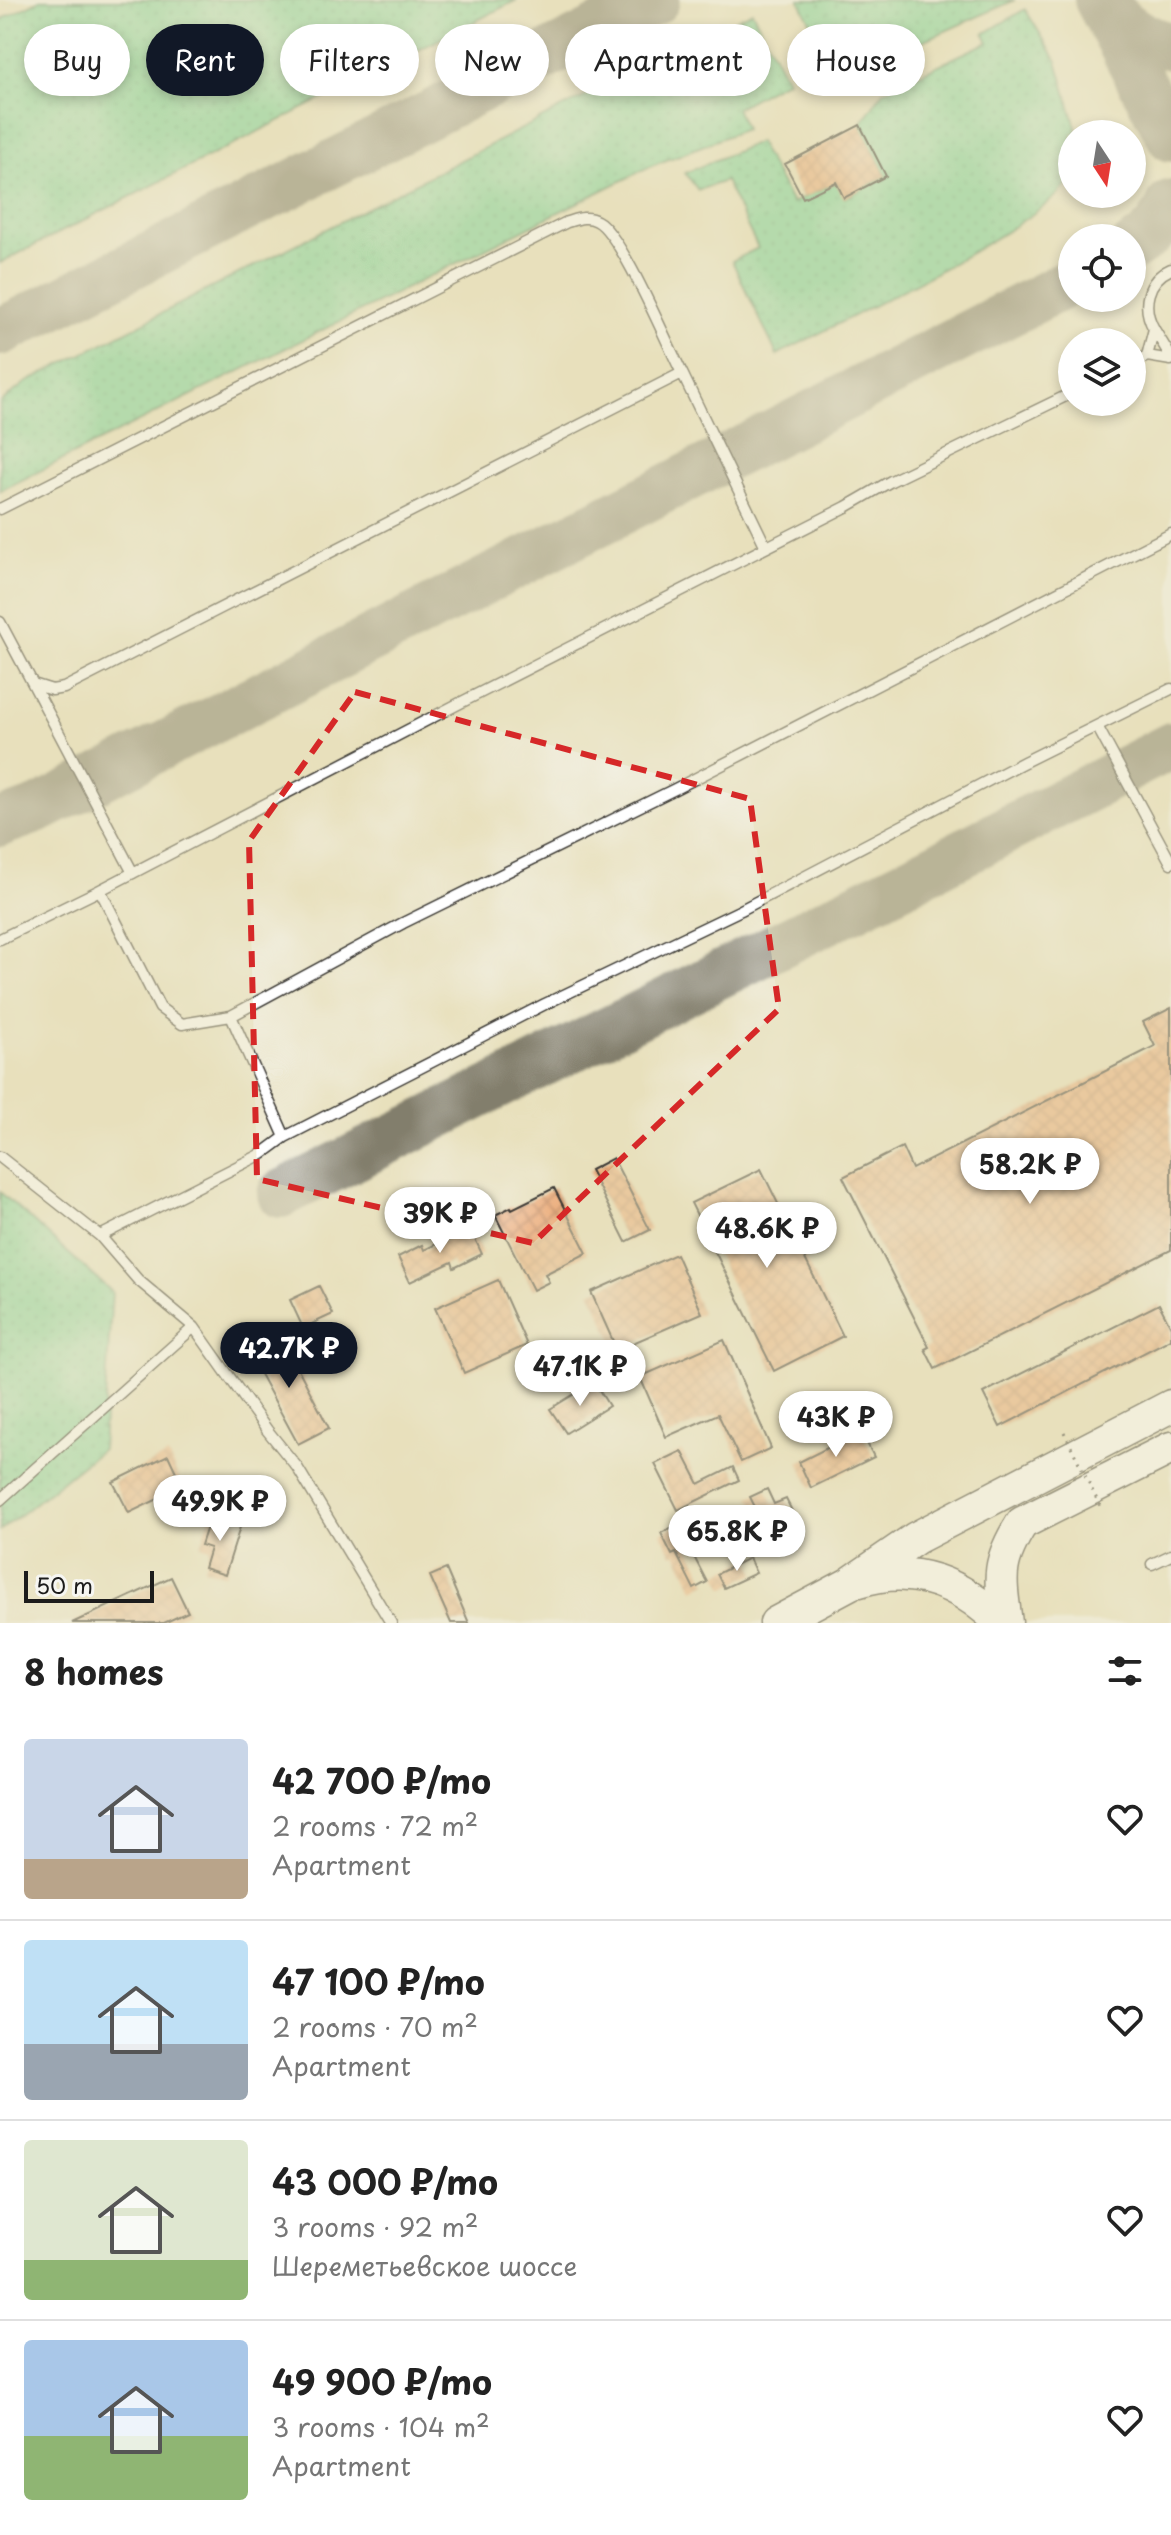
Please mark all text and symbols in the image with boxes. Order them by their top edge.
chip: Buy [24,24,130,96]
chip: Rent [146,24,264,96]
chip: Filters [280,24,419,96]
chip: New [435,24,549,96]
chip: Apartment [565,24,771,96]
chip: House [787,24,925,96]
north arrow [1058,120,1146,208]
map controls [1058,120,1146,416]
button: locate [1058,224,1146,312]
button: layers [1058,328,1146,416]
pin: 58.2K ₽ [956,1138,1104,1206]
text: 58.2K ₽ [978,1144,1082,1183]
pin: 39K ₽ [384,1187,496,1255]
text: 39K ₽ [402,1193,478,1232]
pin: 48.6K ₽ [693,1202,841,1270]
text: 48.6K ₽ [715,1208,819,1247]
pin: 42.7K ₽ [215,1322,363,1390]
text: 42.7K ₽ [238,1328,340,1367]
pin: 47.1K ₽ [506,1340,654,1408]
text: 47.1K ₽ [533,1346,627,1385]
pin: 43K ₽ [780,1391,892,1459]
text: 43K ₽ [797,1397,875,1436]
pin: 49.9K ₽ [146,1475,294,1543]
text: 49.9K ₽ [171,1481,269,1520]
pin: 65.8K ₽ [663,1505,811,1573]
text: 65.8K ₽ [686,1511,788,1550]
scale bar [24,1567,154,1603]
text: 50 m [36,1568,93,1601]
text: 8 homes [24,1645,164,1697]
icon: filters [1103,1649,1147,1693]
text: 42 700 ₽/mo [272,1754,491,1806]
icon: home [88,1771,184,1867]
icon: heart [1103,1797,1147,1841]
text: 2 rooms · 72 m² [272,1806,478,1845]
text: Apartment [272,1845,411,1884]
text: 47 100 ₽/mo [272,1955,485,2007]
icon: home [88,1972,184,2068]
icon: heart [1103,1998,1147,2042]
text: 2 rooms · 70 m² [272,2007,478,2046]
text: Apartment [272,2046,411,2085]
text: 43 000 ₽/mo [272,2155,498,2207]
icon: home [88,2172,184,2268]
icon: heart [1103,2198,1147,2242]
text: 3 rooms · 92 m² [272,2207,478,2246]
text: Шереметьевское шоссе [272,2246,577,2285]
text: 49 900 ₽/mo [272,2355,492,2407]
icon: home [88,2372,184,2468]
icon: heart [1103,2398,1147,2442]
text: 3 rooms · 104 m² [272,2407,490,2446]
text: Apartment [272,2446,411,2485]

